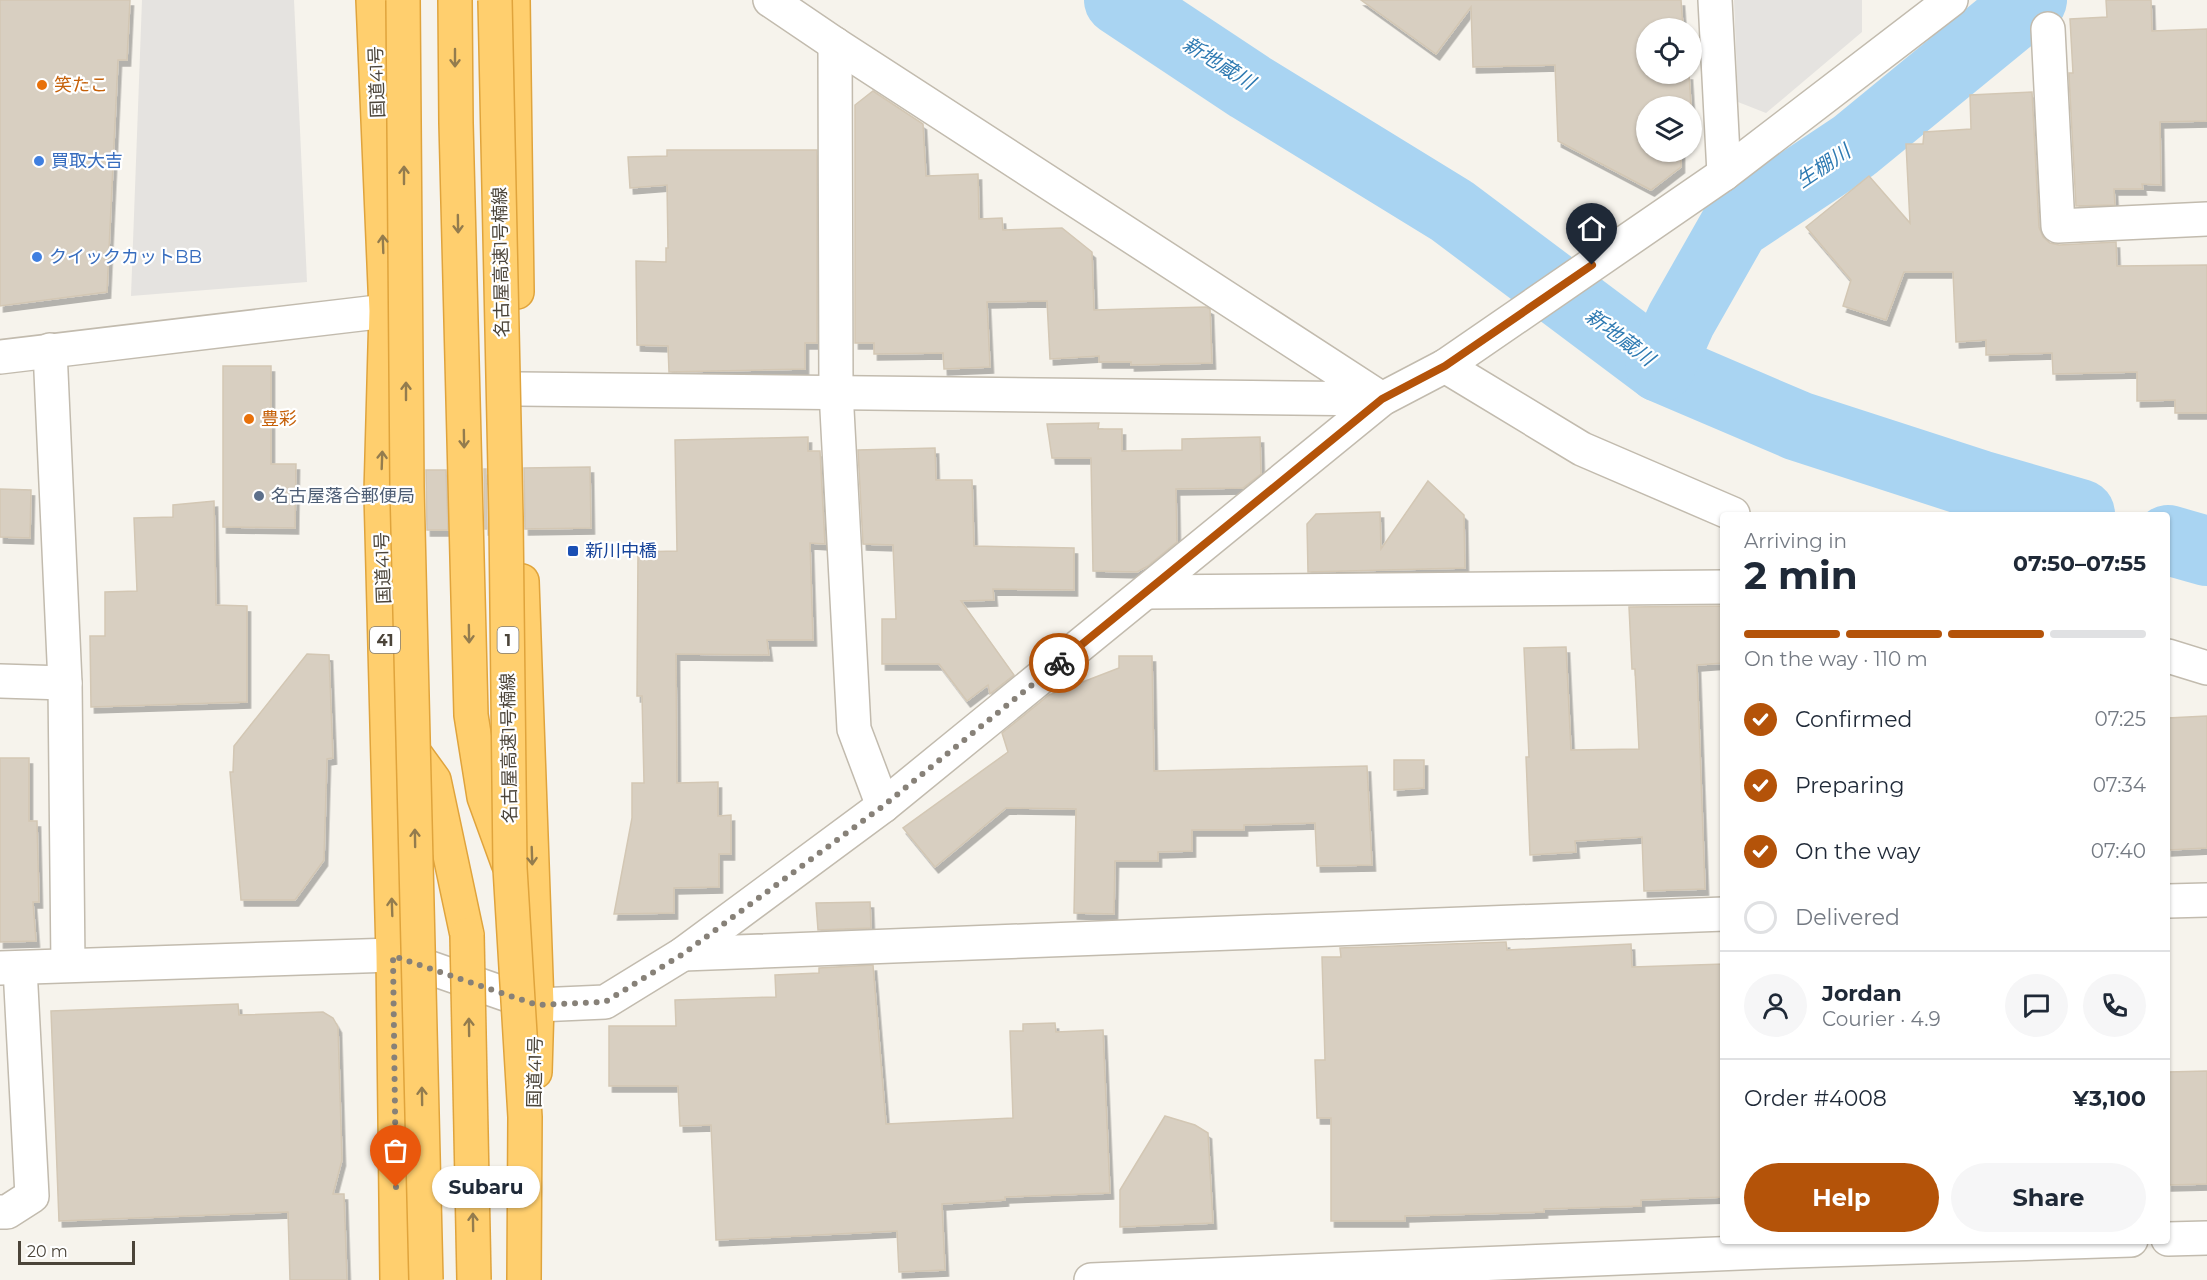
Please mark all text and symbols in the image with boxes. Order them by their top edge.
map controls [1636,18,1702,162]
button: locate [1636,18,1702,84]
water label: 新地蔵川 [1179,32,1261,95]
street label: 国道41号 [365,46,389,118]
one-way arrow [449,48,461,68]
place label: 笑たこ [54,74,108,96]
marker: 笑たこ [35,78,49,92]
button: layers [1636,96,1702,162]
water label: 生棚川 [1791,138,1856,193]
place label: 買取大吉 [51,150,123,172]
marker: 買取大吉 [32,154,46,168]
one-way arrow [398,165,410,185]
street label: 名古屋高速1号楠線 [489,187,513,337]
pin [1566,203,1617,265]
icon: home [1575,212,1608,245]
one-way arrow [453,213,464,233]
one-way arrow [378,234,389,254]
place label: クイックカットBB [49,246,202,268]
marker: クイックカットBB [30,250,44,264]
water label: 新地蔵川 [1581,303,1661,372]
one-way arrow [400,381,412,401]
place label: 豊彩 [261,408,297,430]
marker: 豊彩 [242,412,256,426]
one-way arrow [458,429,470,449]
one-way arrow [376,450,387,470]
place label: 名古屋落合郵便局 [271,485,415,507]
marker: 名古屋落合郵便局 [252,489,266,503]
text: Arriving in [1744,529,1847,553]
street label: 国道41号 [371,532,395,604]
place label: 新川中橋 [585,540,657,562]
marker: 新川中橋 [566,544,580,558]
text: 07:50–07:55 [2013,550,2146,577]
text: 2 min [1744,551,1858,599]
one-way arrow [463,624,474,644]
road number: 41 [370,627,400,653]
road number: 1 [498,627,518,653]
courier [1029,633,1089,693]
icon: bike [1043,647,1076,680]
text: On the way · 110 m [1744,647,1928,671]
street label: 名古屋高速1号楠線 [497,673,521,823]
icon: check [1744,703,1777,736]
text: Confirmed [1795,706,1912,733]
text: 07:25 [2095,707,2146,731]
icon: check [1744,769,1777,802]
text: Preparing [1795,772,1904,799]
text: 07:34 [2093,773,2146,797]
one-way arrow [410,828,421,848]
icon: check [1744,835,1777,868]
text: On the way [1795,838,1920,865]
text: 07:40 [2091,839,2146,863]
one-way arrow [526,846,537,866]
one-way arrow [386,897,398,917]
text: Delivered [1795,904,1900,931]
button: person [1744,974,1807,1037]
button: chat [2005,974,2068,1037]
button: phone [2083,974,2146,1037]
text: Jordan [1822,980,1902,1007]
text: Courier · 4.9 [1822,1007,1941,1031]
one-way arrow [463,1017,475,1037]
street label: 国道41号 [523,1036,547,1108]
text: Order #4008 [1744,1085,1887,1112]
text: ¥3,100 [2073,1085,2146,1112]
one-way arrow [416,1086,427,1106]
pin [370,1125,421,1187]
icon: bag [379,1134,412,1167]
button: Help [1744,1163,1939,1232]
button: Share [1951,1163,2146,1232]
callout: Subaru [432,1166,540,1208]
text: Subaru [449,1175,523,1199]
one-way arrow [467,1212,479,1232]
scale bar [18,1238,135,1266]
text: 20 m [27,1242,68,1261]

